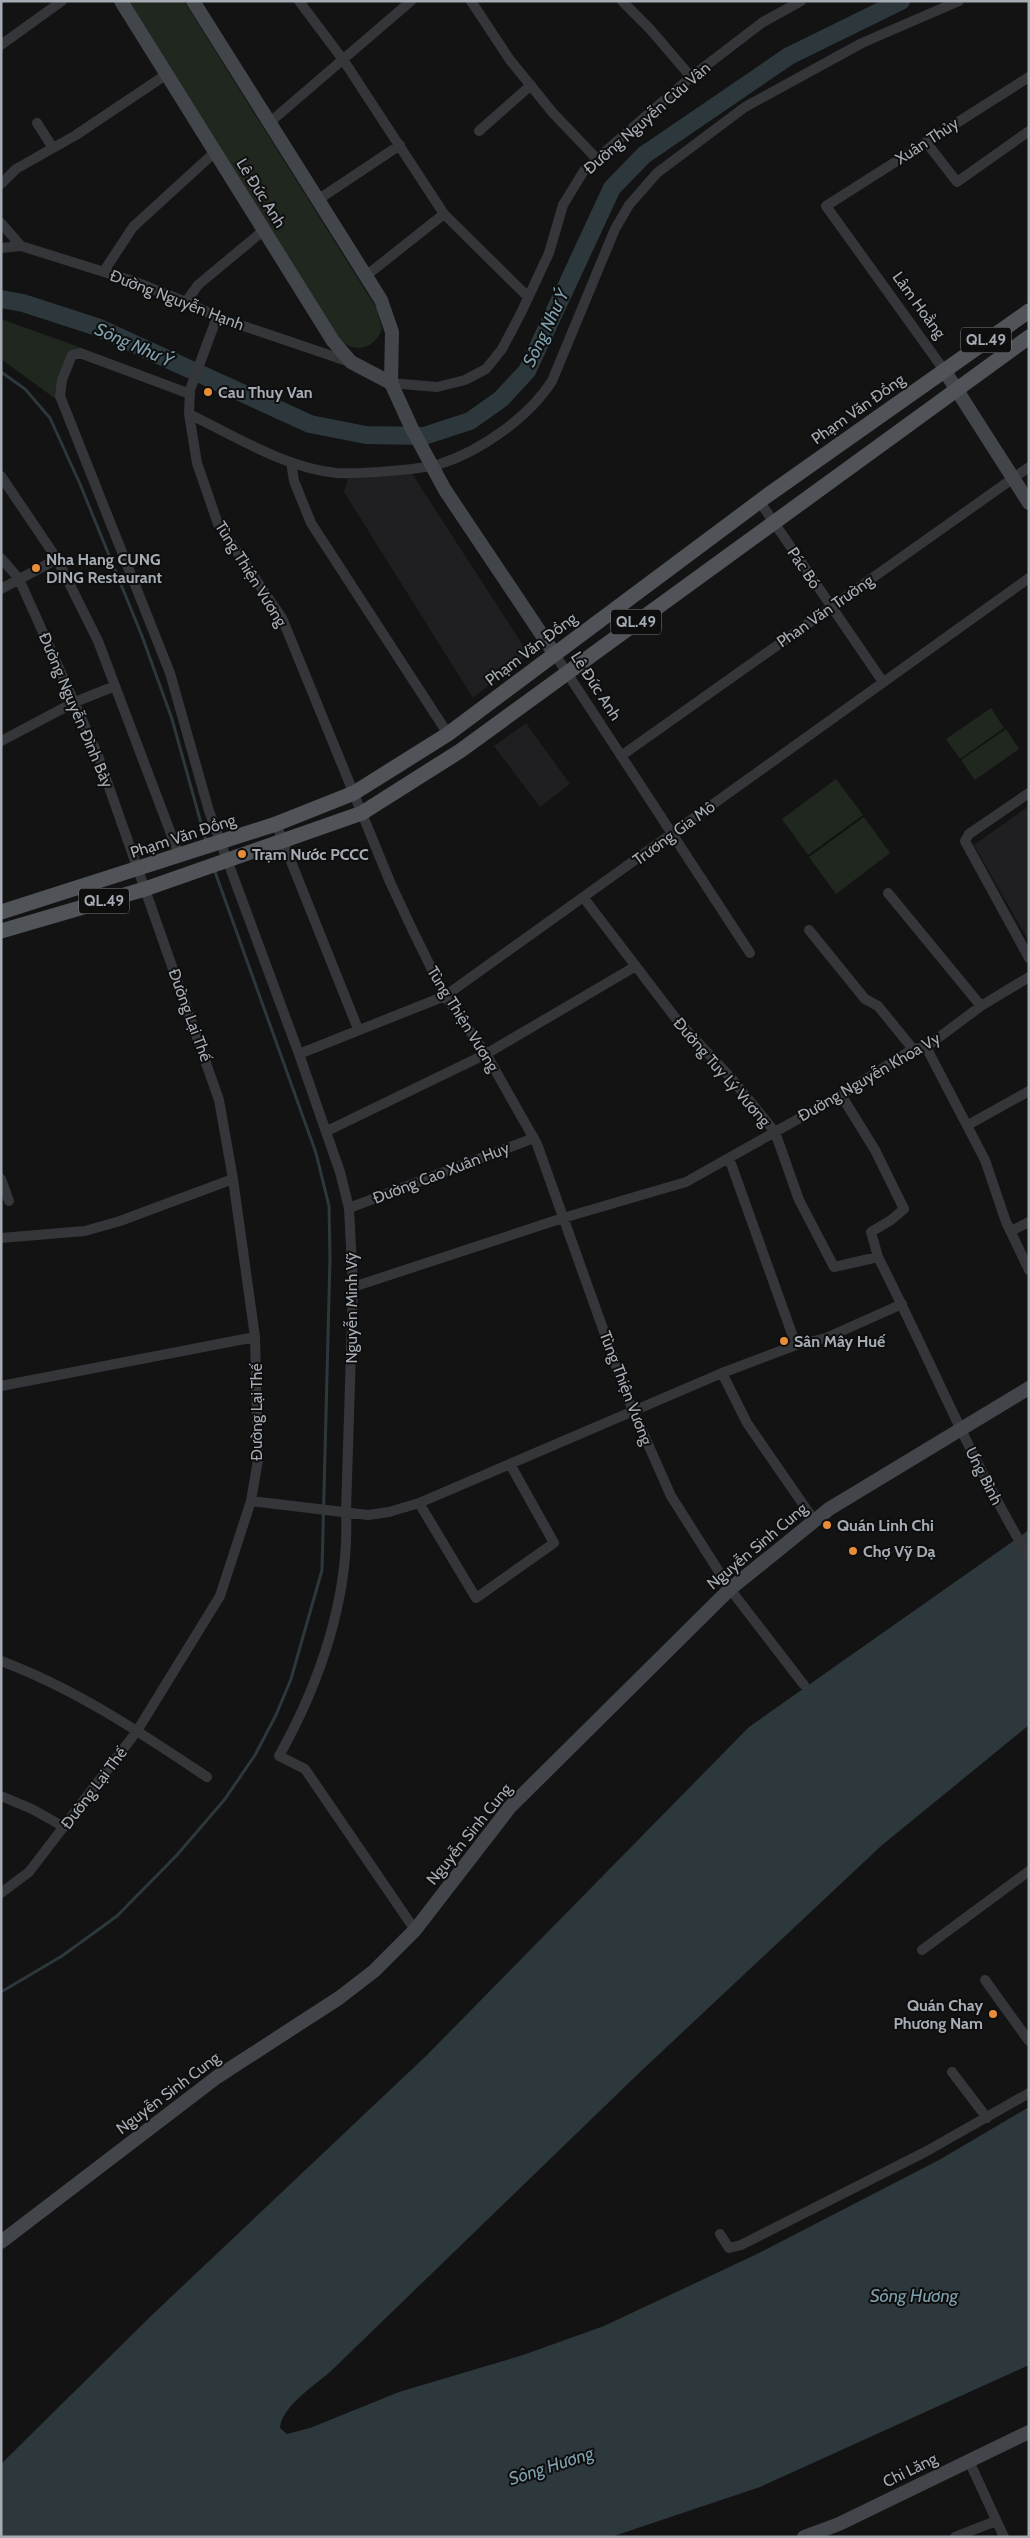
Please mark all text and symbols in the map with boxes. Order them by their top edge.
street label: Đường Nguyễn Cửu Vân [580,58,714,178]
street label: Xuân Thủy [892,114,962,168]
street label: Lê Đức Anh [232,155,290,231]
street label: Đường Nguyễn Hạnh [107,266,247,334]
street label: Lâm Hoằng [888,268,950,343]
water label: Sông Như Ý [517,284,575,370]
water label: Sông Như Ý [92,317,178,372]
road number: QL.49 [961,328,1011,352]
street label: Phạm Văn Đồng [808,369,909,448]
place label: Cau Thuy Van [218,383,313,402]
marker: Cau Thuy Van [202,386,214,398]
street label: Tùng Thiện Vương [211,518,292,631]
street label: Pác Bó [783,544,825,592]
place label: Nha Hang CUNG DING Restaurant [46,550,162,587]
marker: Nha Hang CUNG DING Restaurant [30,562,42,574]
street label: Phan Văn Trường [773,570,878,651]
street label: Phạm Văn Đồng [481,608,581,690]
road number: QL.49 [611,610,661,634]
street label: Đường Nguyễn Đình Bảy [35,630,117,790]
street label: Lê Đức Anh [567,648,625,724]
street label: Trương Gia Mô [629,797,719,869]
street label: Phạm Văn Đồng [128,810,239,862]
place label: Trạm Nước PCCC [252,845,369,864]
marker: Trạm Nước PCCC [236,848,248,860]
road number: QL.49 [79,888,129,914]
street label: Tùng Thiện Vương [423,963,504,1076]
street label: Đường Lại Thế [164,966,216,1065]
street label: Đường Tuy Lý Vương [669,1014,775,1131]
street label: Đường Nguyễn Khoa Vy [795,1029,943,1125]
street label: Đường Cao Xuân Huy [370,1138,512,1208]
street label: Nguyễn Minh Vỹ [342,1252,361,1364]
street label: Tùng Thiện Vương [596,1328,657,1449]
place label: Sân Mây Huế [794,1332,886,1351]
marker: Sân Mây Huế [778,1335,790,1347]
street label: Đường Lại Thế [247,1363,266,1461]
street label: Ưng Bình [961,1444,1007,1508]
street label: Nguyễn Sinh Cung [703,1498,812,1593]
place label: Quán Linh Chi [837,1516,934,1535]
marker: Quán Linh Chi [821,1519,833,1531]
place label: Chợ Vỹ Dạ [863,1542,936,1561]
marker: Chợ Vỹ Dạ [847,1545,859,1557]
street label: Đường Lại Thế [57,1743,131,1833]
street label: Nguyễn Sinh Cung [422,1779,516,1888]
place label: Quán Chay Phương Nam [893,1996,983,2033]
marker: Quán Chay Phương Nam [987,2008,999,2020]
street label: Nguyễn Sinh Cung [112,2047,224,2138]
water label: Sông Hương [870,2285,959,2307]
water label: Sông Hương [506,2442,597,2490]
street label: Chi Lăng [880,2448,941,2491]

